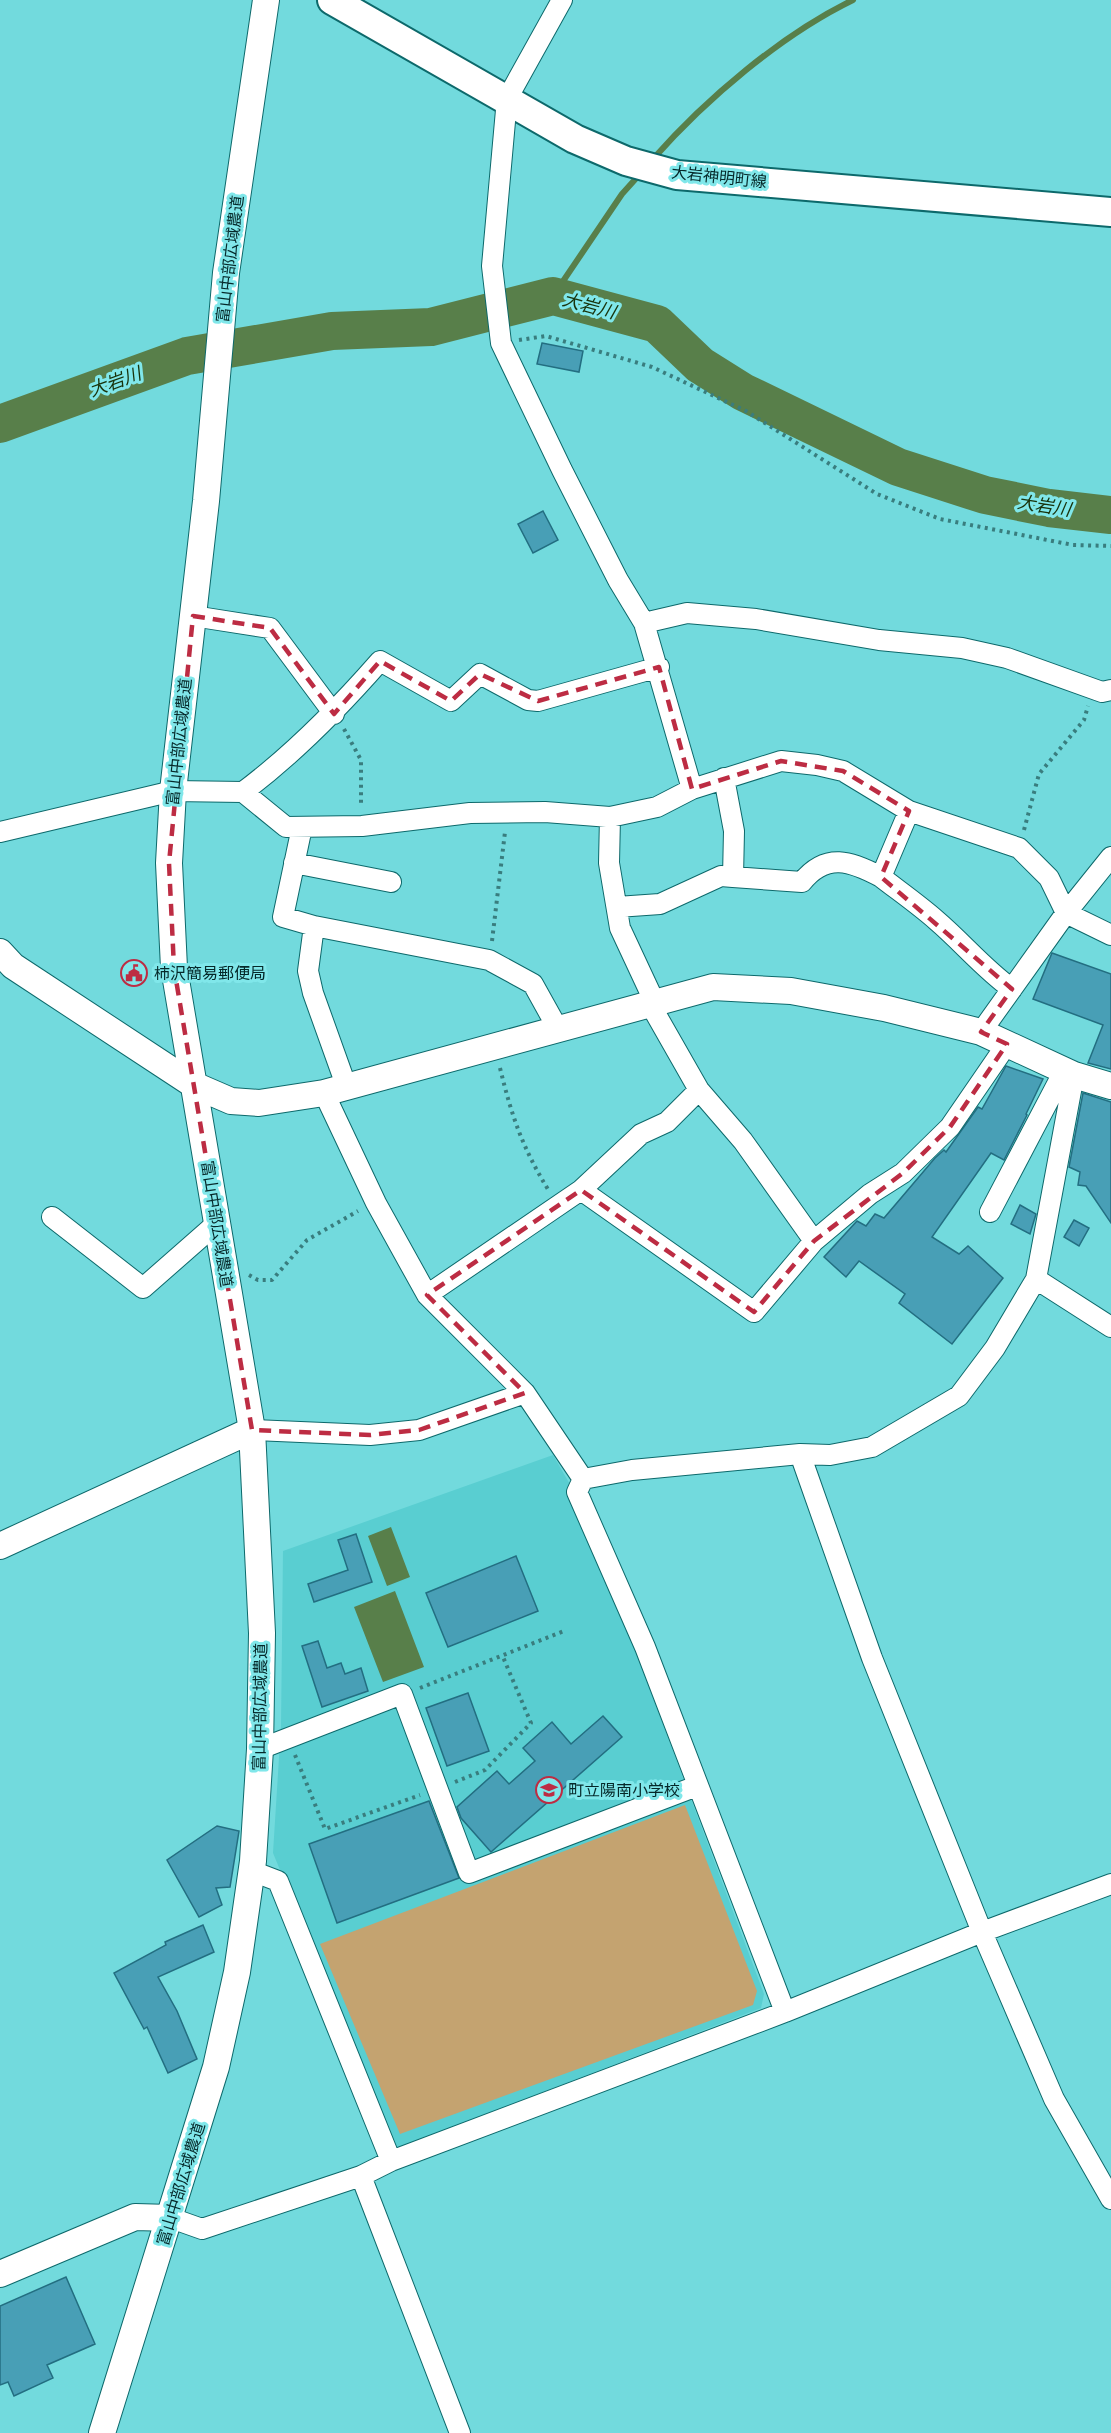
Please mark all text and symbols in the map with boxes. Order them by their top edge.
street label: 大岩神明町線 [670,163,768,191]
street label: 富山中部広域農道 [213,194,247,324]
water label: 大岩川 [560,288,620,324]
water label: 大岩川 [86,362,146,402]
water label: 大岩川 [1016,491,1074,521]
street label: 富山中部広域農道 [163,677,195,807]
public building icon: 柿沢簡易郵便局 [119,958,149,988]
place label: 柿沢簡易郵便局 [154,964,266,983]
street label: 富山中部広域農道 [198,1159,236,1289]
street label: 富山中部広域農道 [249,1643,271,1771]
school or university icon: 町立陽南小学校 [534,1775,564,1805]
place label: 町立陽南小学校 [568,1781,680,1800]
street label: 富山中部広域農道 [153,2120,209,2248]

